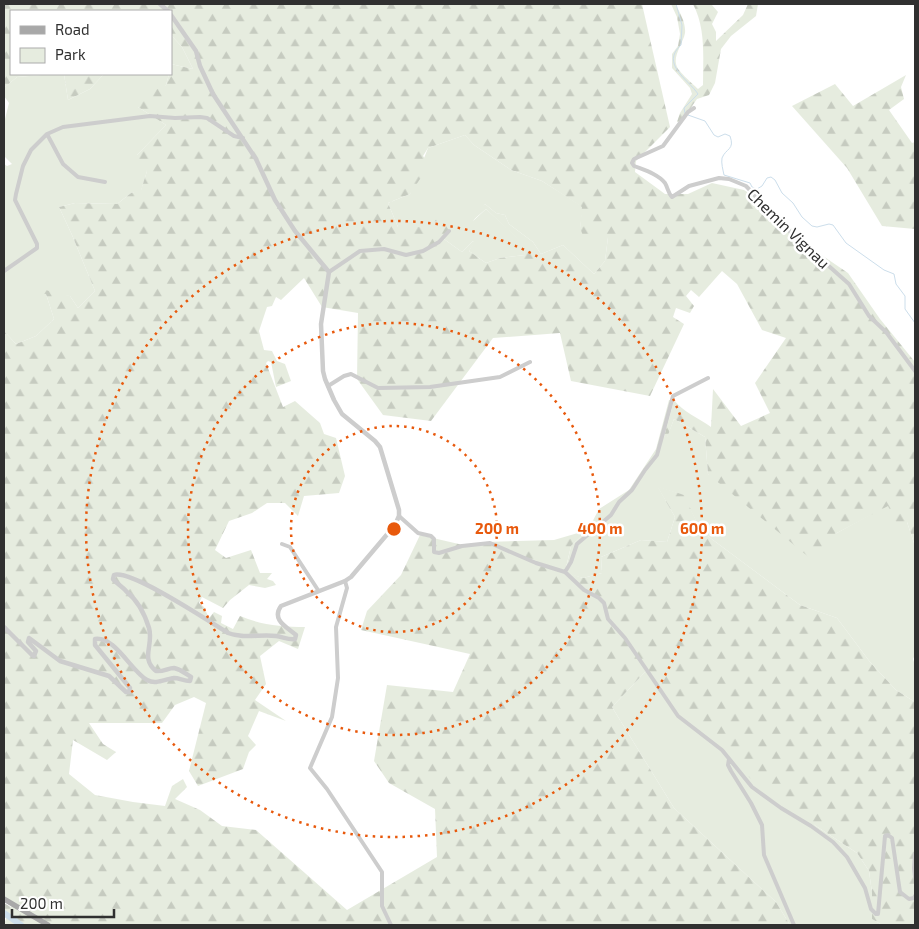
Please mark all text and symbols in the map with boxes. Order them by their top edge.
legend [10,10,172,75]
text: Road [55,20,90,38]
text: Park [55,45,86,63]
street label: Chemin Vignau [744,184,834,272]
text: 200 m [475,519,519,537]
text: 400 m [578,519,622,537]
text: 600 m [680,519,724,537]
centre of rings [385,520,403,538]
scale bar [12,886,115,918]
text: 200 m [20,894,63,912]

